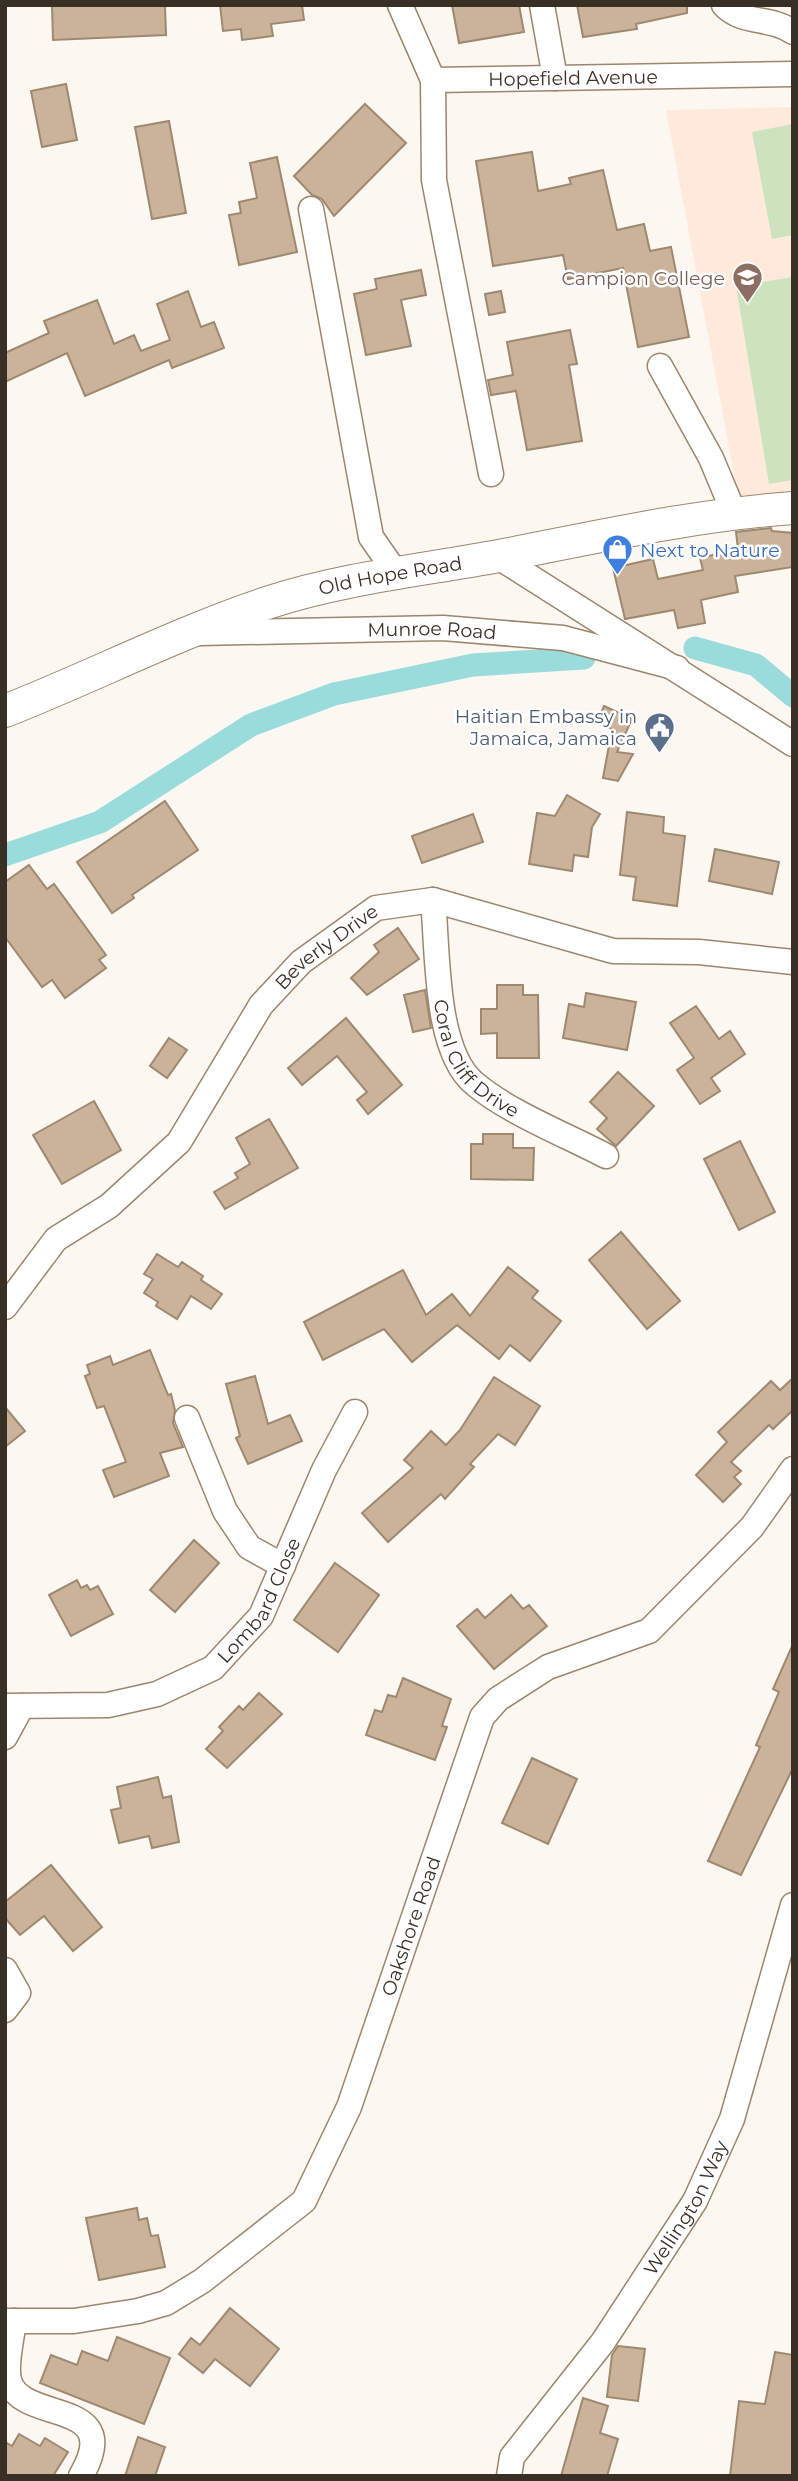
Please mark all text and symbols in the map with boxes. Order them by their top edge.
street label: Hopefield Avenue [488,65,658,91]
school or university icon: Campion College [731,261,765,305]
place label: Campion College [561,267,725,290]
shop icon: Next to Nature [600,533,634,577]
place label: Next to Nature [640,539,780,562]
street label: Old Hope Road [316,552,464,600]
street label: Munroe Road [367,617,497,644]
place label: Haitian Embassy in Jamaica, Jamaica [455,705,637,750]
public building icon: Haitian Embassy in Jamaica, Jamaica [643,710,677,754]
street label: Beverly Drive [270,899,382,994]
street label: Coral Cliff Drive [429,998,523,1123]
street label: Lombard Close [212,1534,305,1668]
street label: Oakshore Road [377,1854,446,1999]
street label: Wellington Way [639,2136,733,2279]

